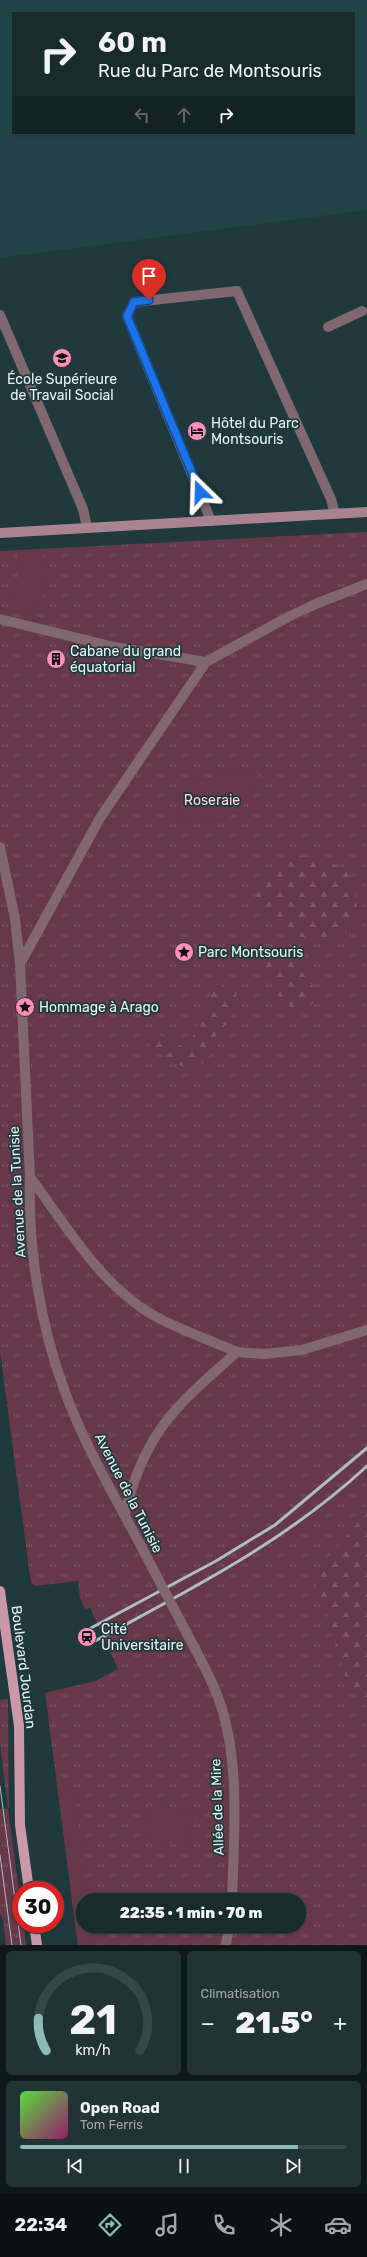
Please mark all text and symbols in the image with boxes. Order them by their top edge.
text: 60 m [98,26,167,59]
icon: right [32,28,84,80]
text: Rue du Parc de Montsouris [98,60,322,82]
icon: left [131,104,153,126]
icon: ahead [173,104,195,126]
icon: right [215,104,237,126]
pin [132,259,166,300]
icon: arrive [138,265,160,287]
school or university icon: École Supérieure de Travail Social [51,347,73,369]
place label: École Supérieure de Travail Social [7,370,117,404]
place label: Hôtel du Parc Montsouris [211,415,299,448]
hotel icon: Hôtel du Parc Montsouris [186,420,208,442]
position arrow [179,471,221,513]
place label: Cabane du grand équatorial [70,643,181,676]
building icon: Cabane du grand équatorial [45,648,67,670]
park label: Roseraie [184,792,240,809]
place icon: Parc Montsouris [173,941,195,963]
place label: Parc Montsouris [198,944,303,961]
place icon: Hommage à Arago [14,996,36,1018]
place label: Hommage à Arago [39,999,159,1016]
street label: Avenue de la Tunisie [6,1125,29,1258]
street label: Avenue de la Tunisie [91,1431,166,1556]
street label: Boulevard Jourdan [8,1604,39,1730]
place label: Cité Universitaire [101,1621,184,1654]
station icon: Cité Universitaire [76,1626,98,1648]
street label: Allée de la Mire [207,1758,228,1856]
speed limit sign: 30 [12,1881,64,1933]
text: 22:35 · 1 min · 70 m [120,1904,262,1922]
text: Climatisation [201,1986,280,2001]
text: 21 [69,1995,117,2044]
text: 21.5° [235,2005,313,2041]
text: − [201,2010,215,2037]
text: + [333,2010,347,2037]
text: km/h [75,2042,111,2059]
text: Open Road [80,2099,160,2117]
text: Tom Ferris [80,2117,143,2132]
icon: previous [64,2155,86,2177]
icon: pause [173,2155,195,2177]
icon: next [282,2155,304,2177]
icon: directions [96,2211,124,2239]
icon: music [153,2211,181,2239]
icon: phone [210,2211,238,2239]
icon: climate [267,2211,295,2239]
icon: car [324,2211,352,2239]
text: 22:34 [15,2214,67,2236]

